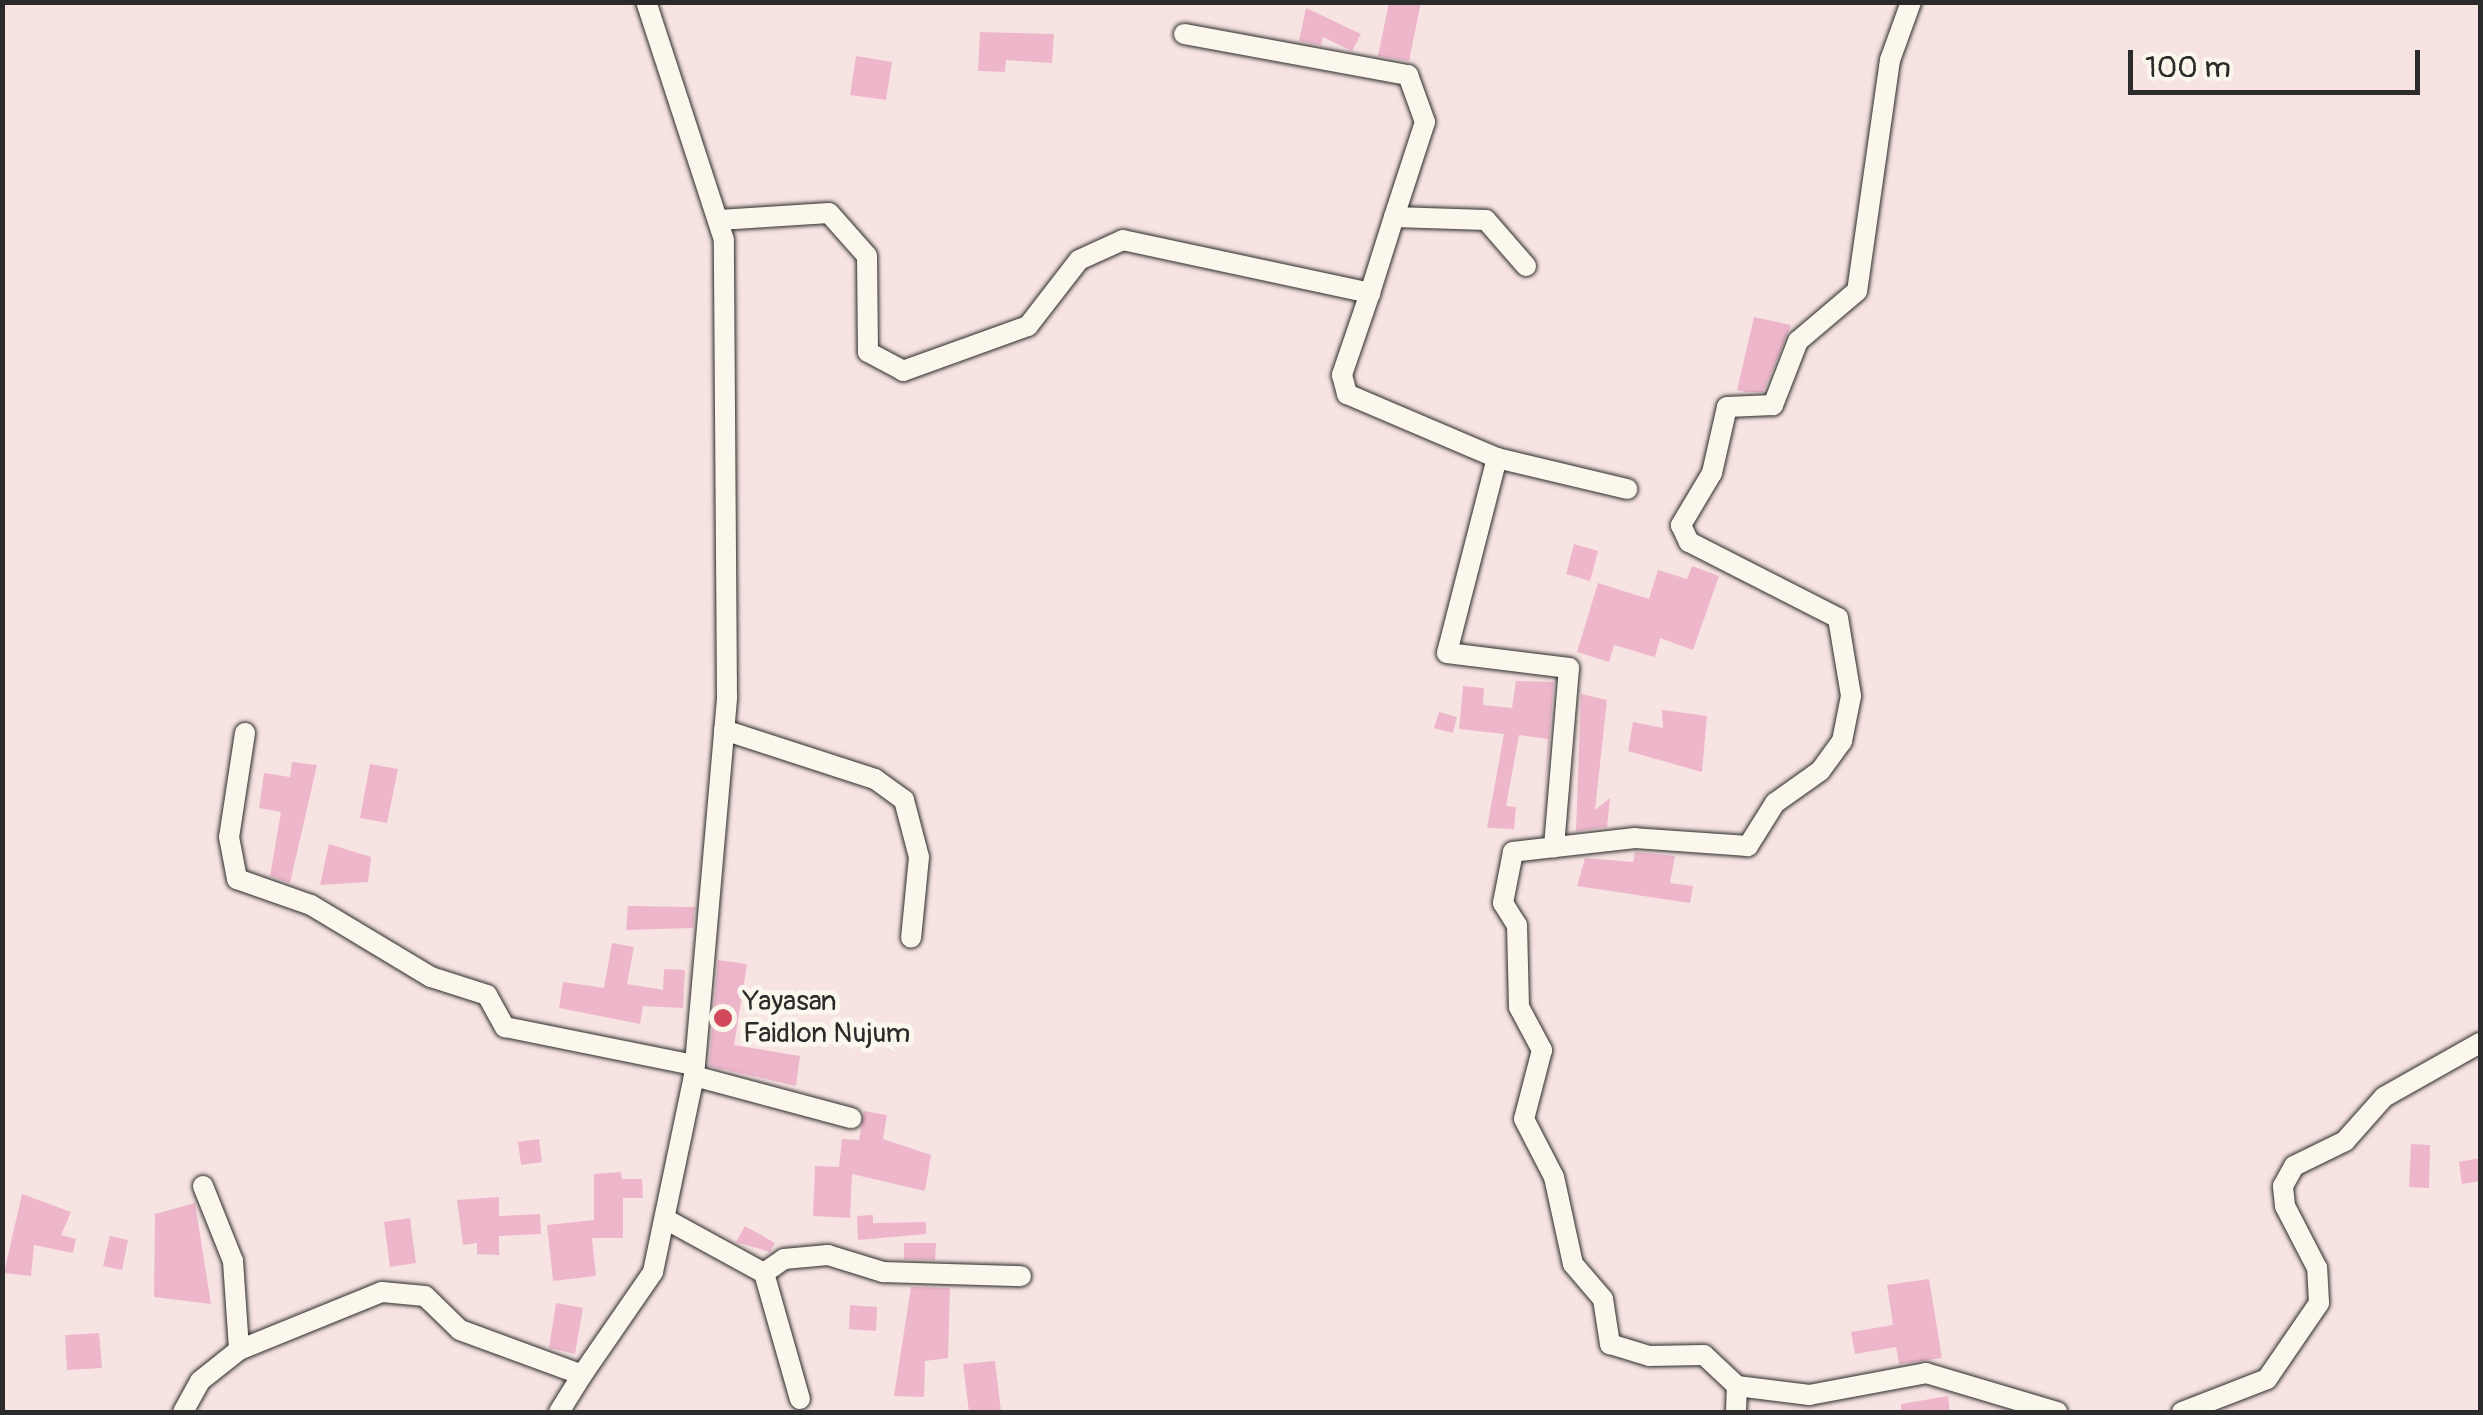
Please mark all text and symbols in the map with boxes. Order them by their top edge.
scale bar [2133,30,2426,92]
text: 100 m [2145,49,2231,86]
place label: Yayasan Faidlon Nujum [743,985,910,1051]
marker: Yayasan Faidlon Nujum [712,1007,734,1029]

